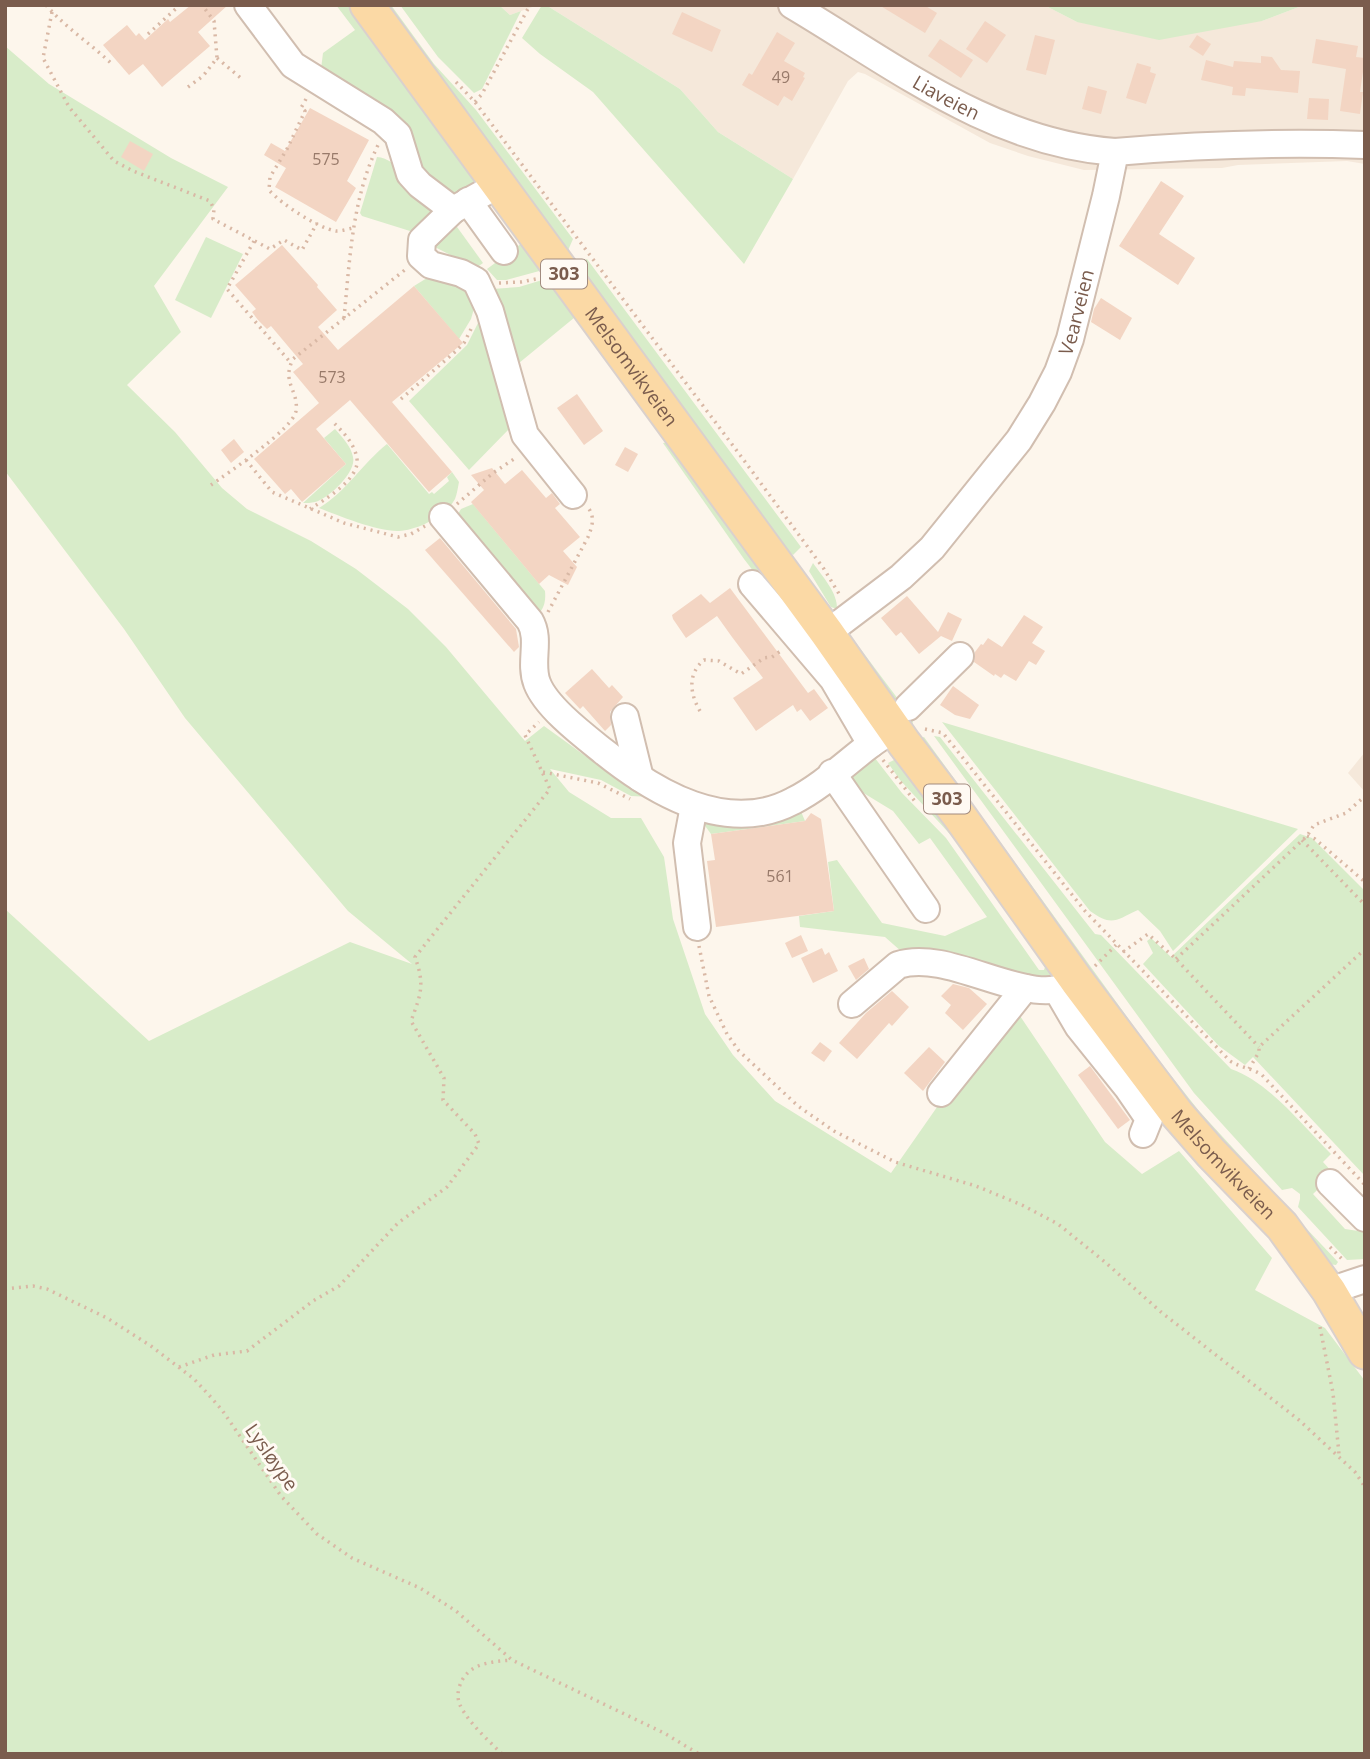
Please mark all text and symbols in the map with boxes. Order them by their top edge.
house number: 49 [772,66,790,88]
street label: Liaveien [908,69,984,126]
house number: 575 [312,148,340,170]
road number: 303 [541,260,587,288]
street label: Vearveien [1052,267,1100,359]
street label: Melsomvikveien [579,301,684,431]
house number: 573 [318,366,346,388]
road number: 303 [924,784,970,814]
house number: 561 [766,865,794,887]
street label: Melsomvikveien [1166,1104,1282,1225]
street label: Lysløype [239,1418,305,1496]

